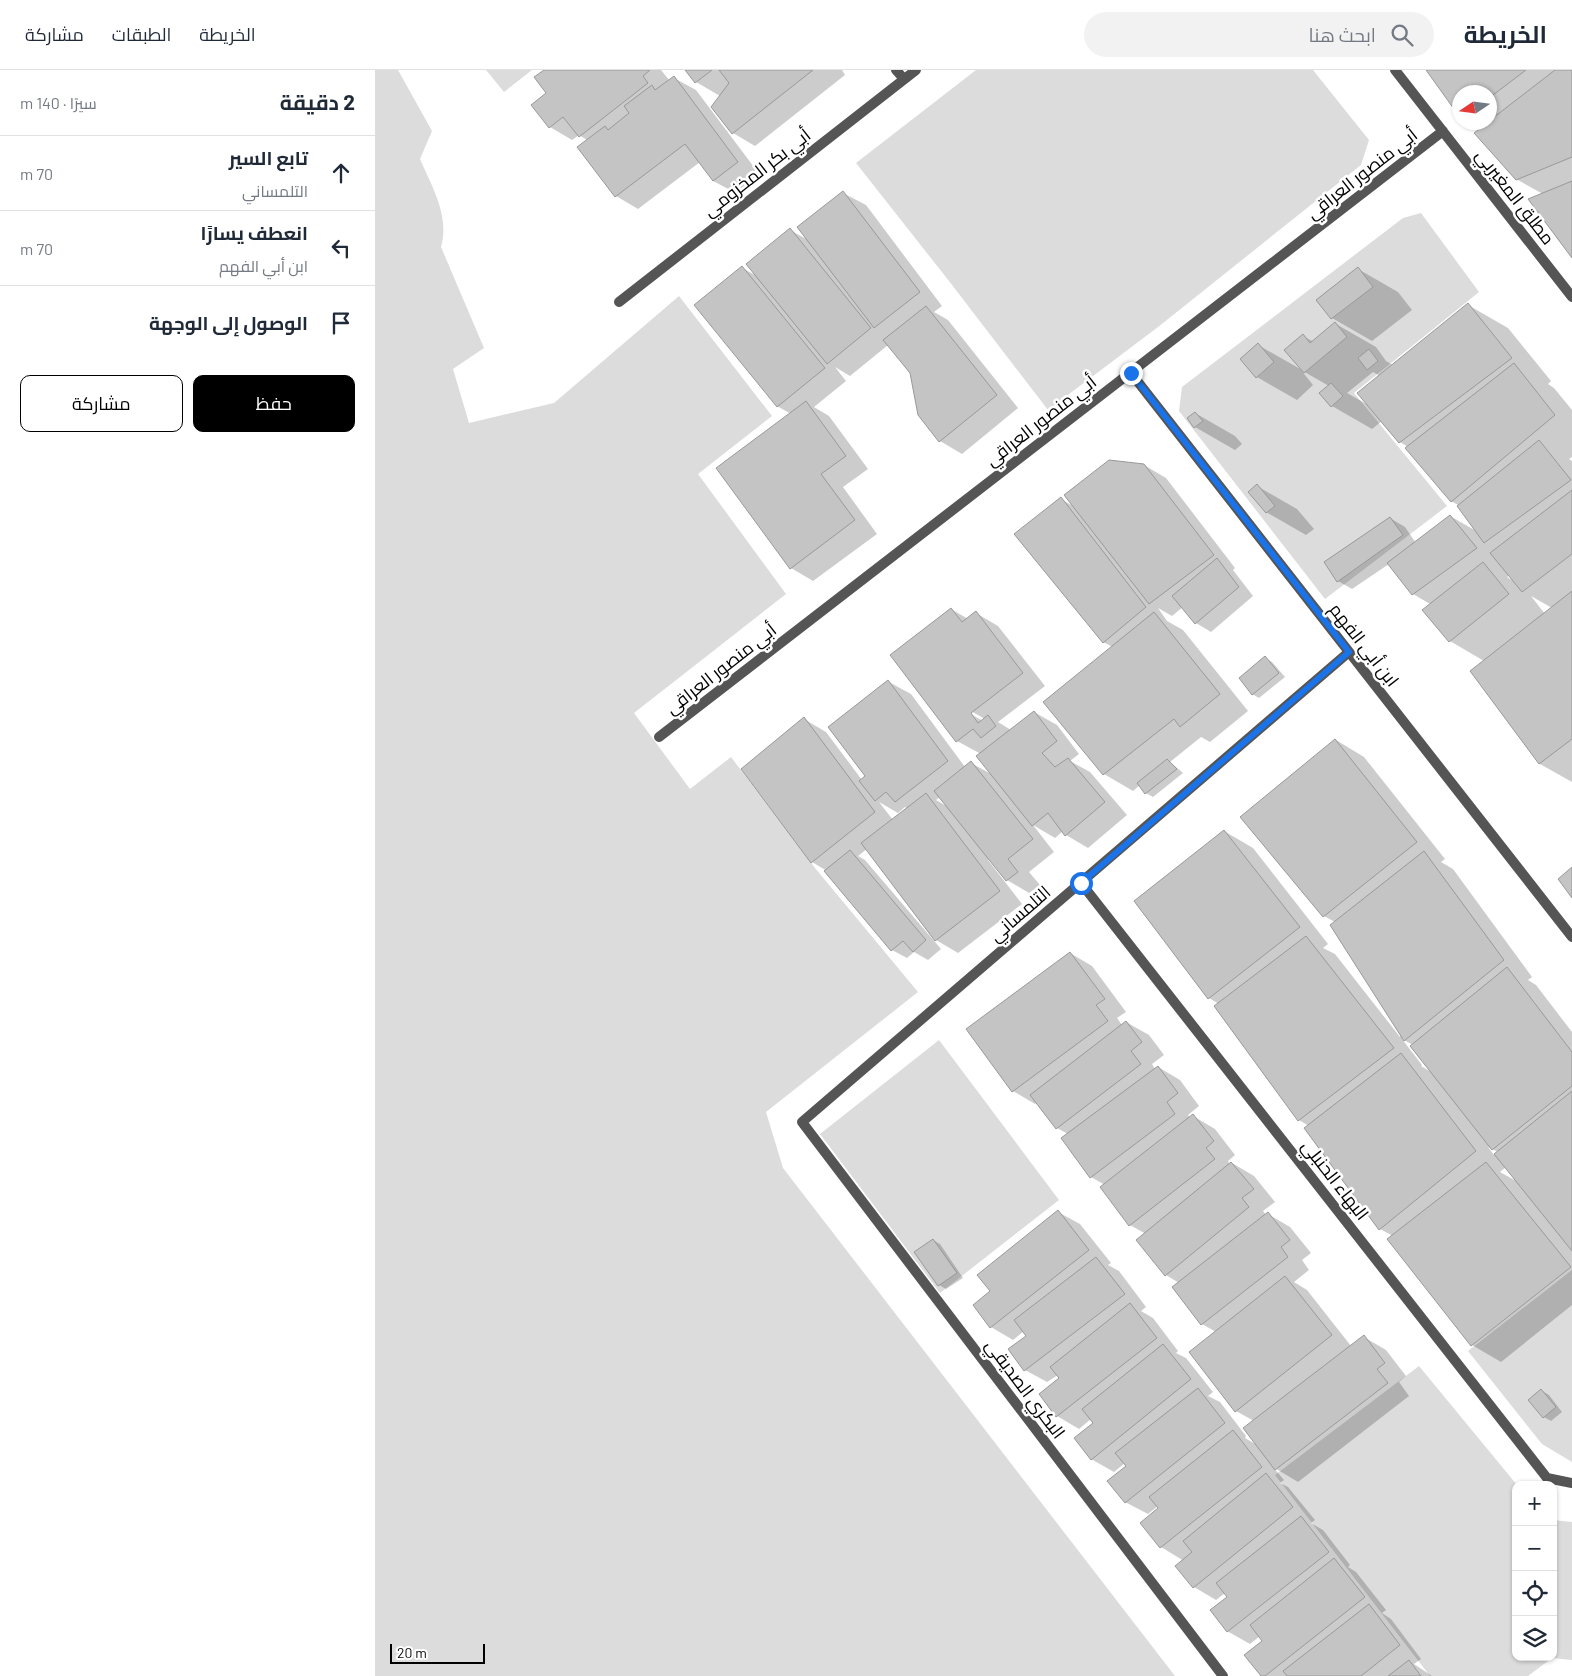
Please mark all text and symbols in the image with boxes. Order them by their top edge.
search box [1084,12,1434,57]
text: الخريطة [1464,19,1547,48]
icon: search [1388,21,1416,49]
text: مشاركة [25,23,84,45]
text: الطبقات [112,23,171,45]
text: الخريطة [199,23,256,45]
text: ابحث هنا [1309,23,1376,46]
north arrow [1452,85,1497,130]
text: 2 دقيقة [280,89,355,114]
text: سيرًا · 140 m [20,93,97,112]
street label: أبي بكر المخزومي [698,123,817,224]
street label: أبي منصور العراقي [1301,123,1424,227]
street label: مطلق المغيربي [1469,144,1560,251]
text: تابع السير [229,146,308,169]
icon: ahead [327,159,355,187]
text: 70 m [20,164,53,183]
text: التلمساني [242,181,308,200]
text: انعطف يسارًا [201,221,308,244]
icon: left [327,234,355,262]
text: 70 m [20,239,53,258]
text: ابن أبي الفهم [219,256,308,275]
icon: arrive [327,309,355,337]
text: الوصول إلى الوجهة [149,311,308,334]
route end [1120,362,1143,385]
street label: أبي منصور العراقي [980,370,1103,474]
button: مشاركة [20,375,183,432]
button: حفظ [193,375,355,432]
street label: ابن أبي الفهم [1322,598,1404,693]
street label: أبي منصور العراقي [660,618,783,722]
route start [1070,872,1093,895]
street label: التلمساني [984,881,1057,949]
street label: البهاء الحنبلي [1294,1135,1374,1226]
street label: البكري الصديقي [978,1334,1070,1445]
map controls [1512,1481,1557,1661]
button: + [1512,1481,1557,1526]
button: − [1512,1526,1557,1571]
button: locate [1512,1571,1557,1616]
button: layers [1512,1616,1557,1661]
scale bar [390,1641,485,1664]
text: 20 m [397,1644,427,1661]

